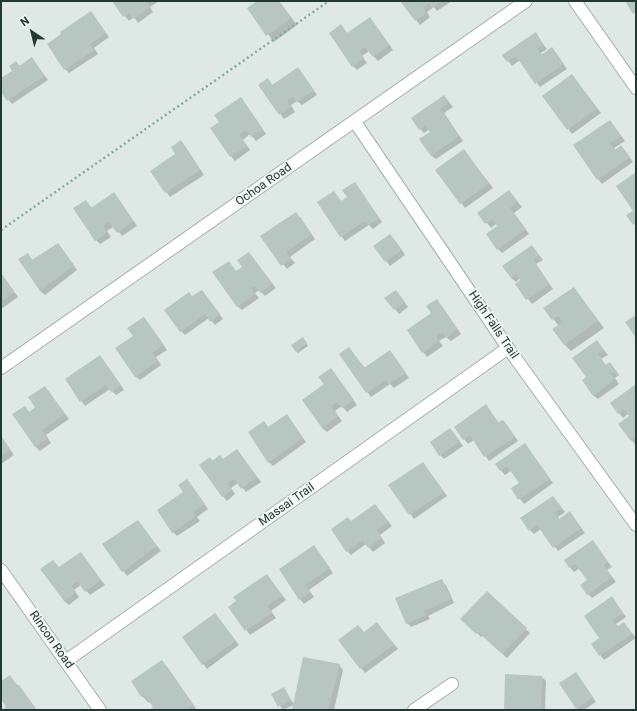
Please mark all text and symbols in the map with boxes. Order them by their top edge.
north arrow [12,12,52,52]
text: N [18,14,32,29]
street label: Ochoa Road [233,160,295,210]
street label: High Falls Trail [465,288,521,362]
street label: Massai Trail [256,481,318,529]
street label: Rincon Road [26,608,76,672]

